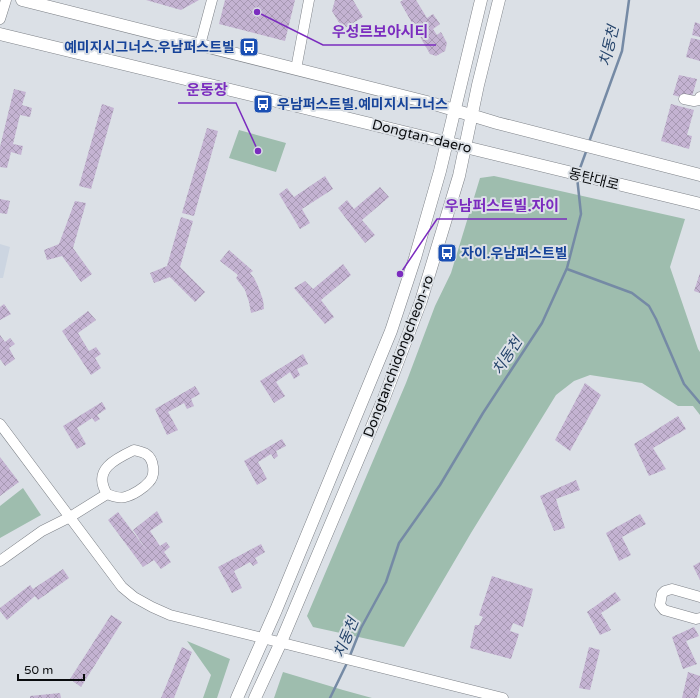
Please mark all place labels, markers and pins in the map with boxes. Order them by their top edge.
callout: 우성르보아시티 [323,18,436,45]
bus stop icon: 예미지시그너스.우남퍼스트빌 [238,36,260,58]
place label: 예미지시그너스.우남퍼스트빌 [64,39,235,56]
callout: 운동장 [178,76,236,103]
bus stop icon: 우남퍼스트빌.예미지시그너스 [252,93,274,115]
place label: 우남퍼스트빌.예미지시그너스 [277,96,448,113]
callout: 우남퍼스트빌.자이 [437,192,567,219]
bus stop icon: 자이.우남퍼스트빌 [436,242,458,264]
place label: 자이.우남퍼스트빌 [461,245,568,262]

